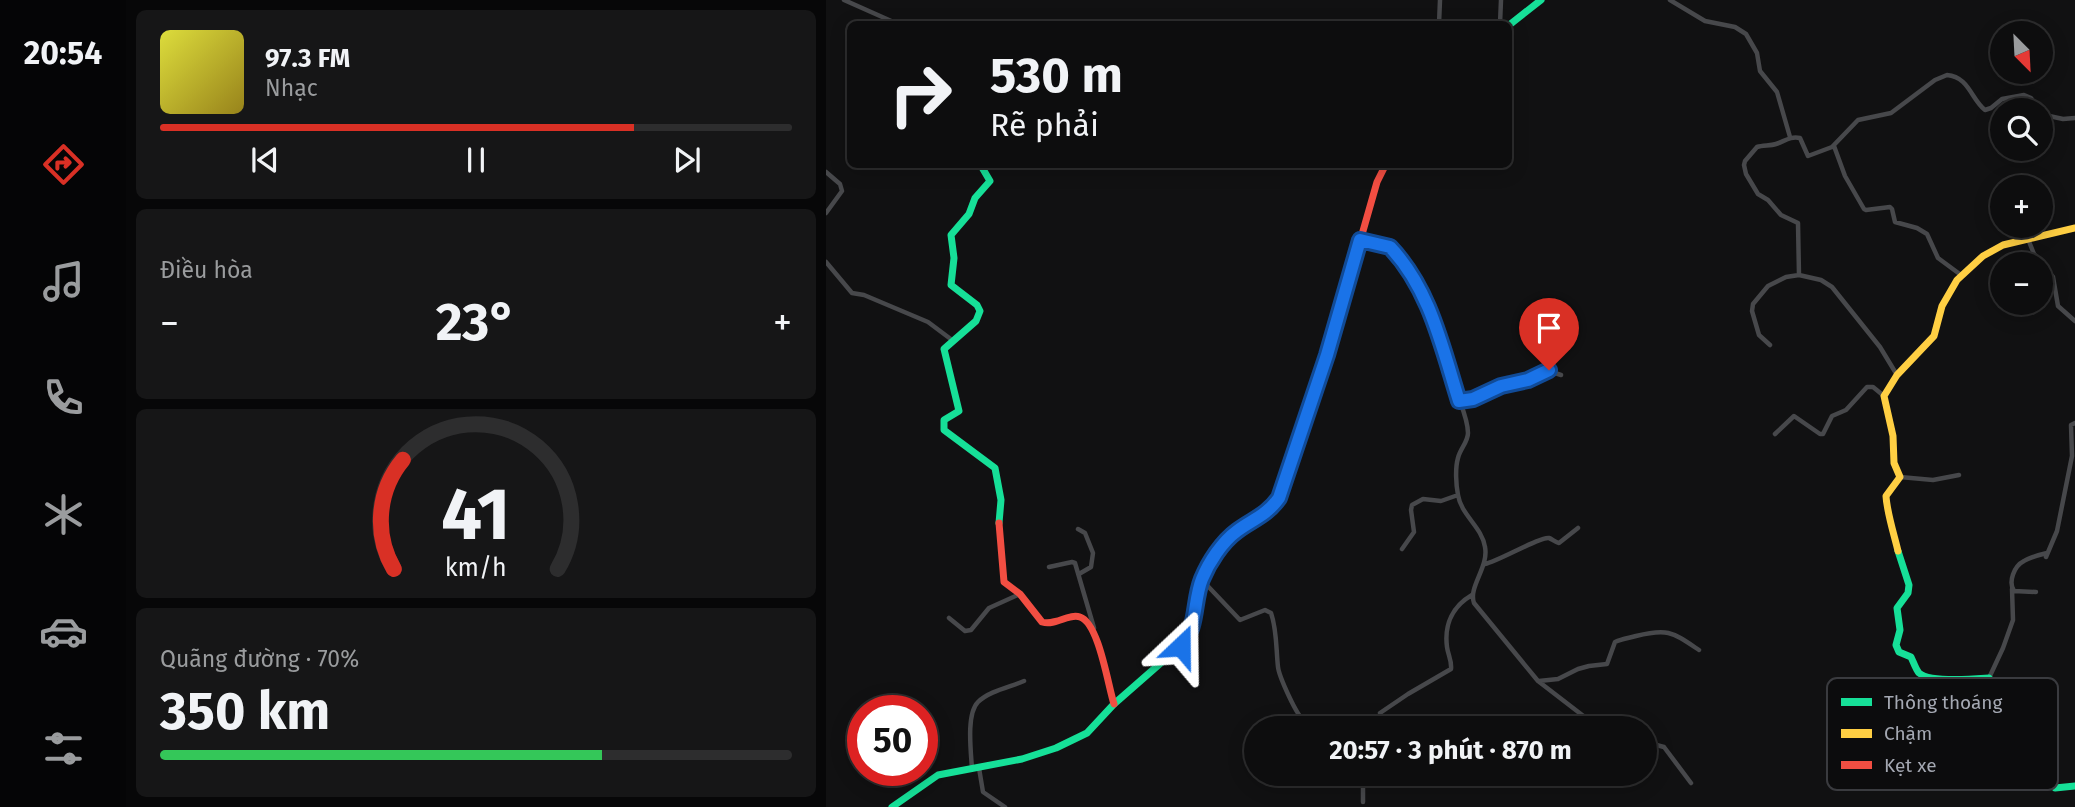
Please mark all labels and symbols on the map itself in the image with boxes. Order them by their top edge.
north arrow [1990,21,2053,84]
pin [1519,298,1579,370]
position arrow [1144,609,1218,683]
legend [1827,678,2058,790]
text: Thông thoáng [1884,691,2002,714]
speed limit sign: 50 [847,695,938,786]
text: Chậm [1884,722,1932,745]
text: Kẹt xe [1884,754,1937,777]

